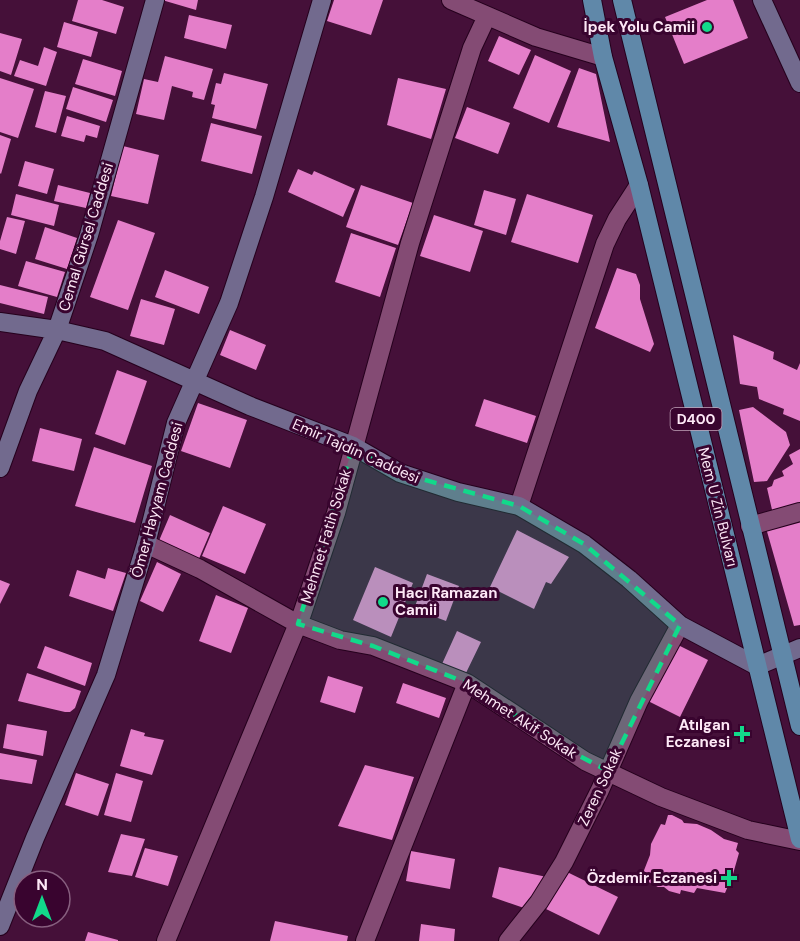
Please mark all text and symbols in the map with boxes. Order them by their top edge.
place label: İpek Yolu Camii [584,17,695,37]
marker: İpek Yolu Camii [700,20,714,34]
street label: Cemal Gürsel Caddesi [54,160,118,314]
road number: D400 [670,408,722,430]
street label: Emir Tajdin Caddesi [289,414,423,488]
street label: Ömer Hayyam Caddesi [127,420,187,580]
street label: Mem U Zin Bulvarı [694,445,742,569]
street label: Mehmet Fatih Sokak [296,466,356,606]
place label: Hacı Ramazan Camii [395,583,497,620]
marker: Hacı Ramazan Camii [376,595,390,609]
street label: Mehmet Akif Sokak [459,675,581,764]
place label: Atılgan Eczanesi [666,715,730,752]
marker: Atılgan Eczanesi [735,727,749,741]
street label: Zeren Sokak [573,744,627,829]
place label: Özdemir Eczanesi [587,868,717,888]
north arrow [12,869,72,929]
marker: Özdemir Eczanesi [722,871,736,885]
text: N [36,874,48,895]

